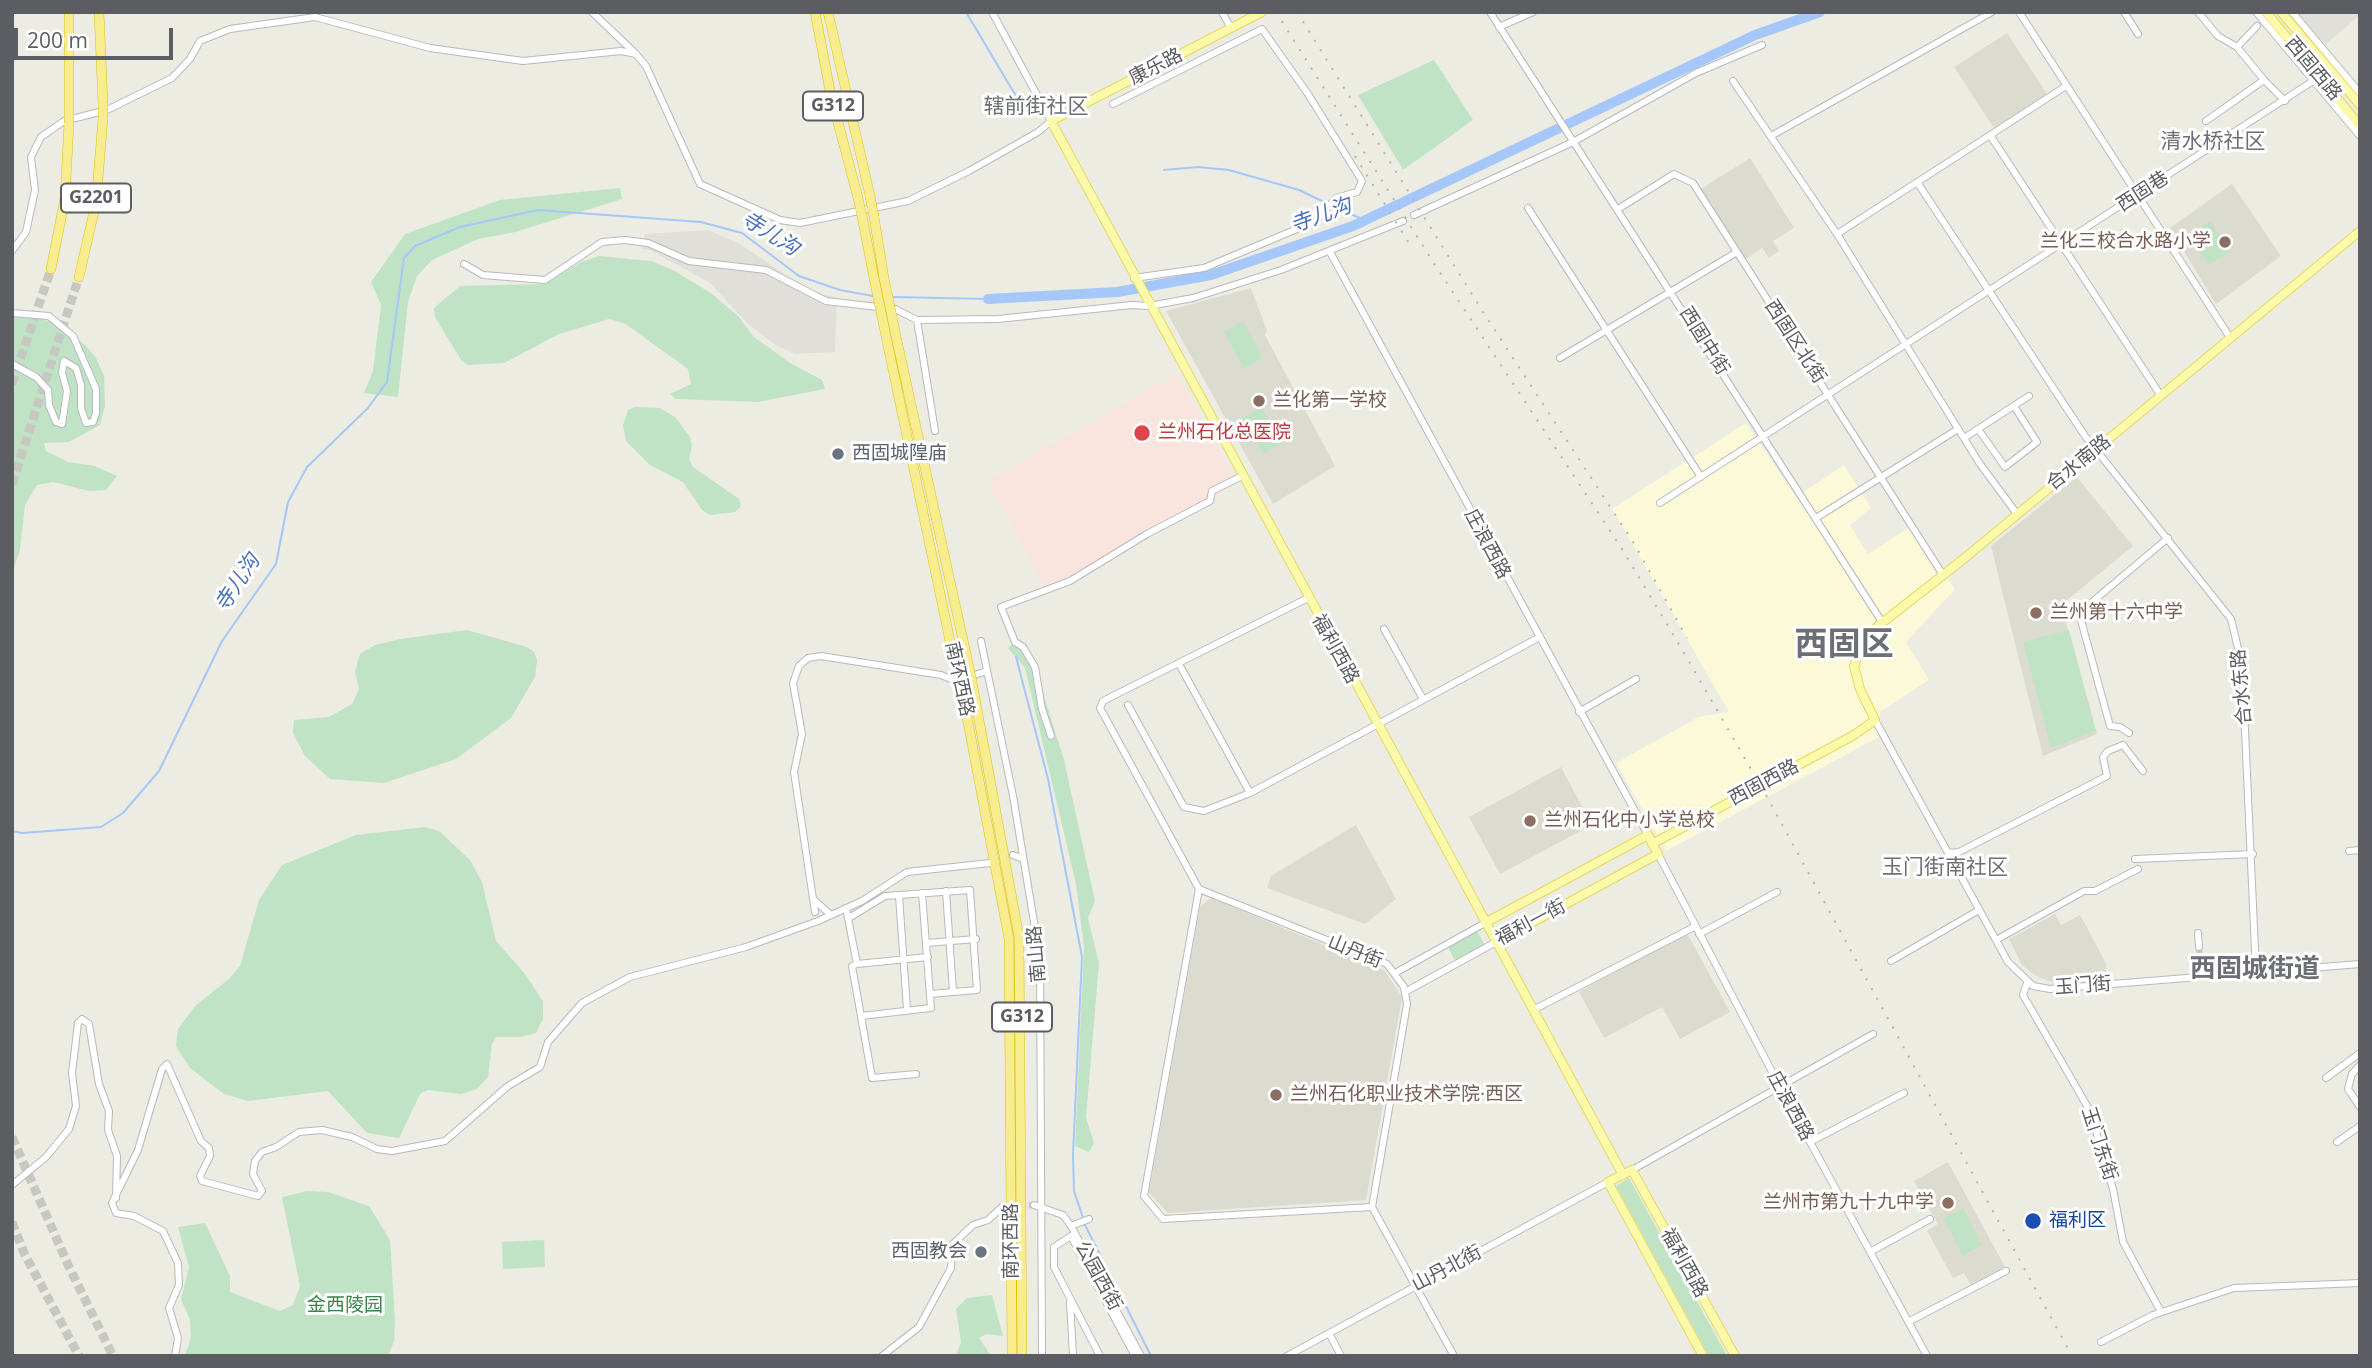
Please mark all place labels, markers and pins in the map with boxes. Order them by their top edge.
place label: 兰化三校合水路小学 [2040,231,2211,253]
marker: 兰化三校合水路小学 [2217,234,2233,250]
place label: 兰化第一学校 [1273,390,1387,412]
marker: 兰化第一学校 [1251,393,1267,409]
place label: 兰州石化总医院 [1158,422,1291,444]
marker: 兰州石化总医院 [1132,423,1152,443]
place label: 西固城隍庙 [852,443,947,465]
marker: 西固城隍庙 [830,446,846,462]
place label: 兰州第十六中学 [2050,602,2183,624]
marker: 兰州第十六中学 [2028,605,2044,621]
place label: 兰州石化中小学总校 [1544,810,1715,832]
marker: 兰州石化中小学总校 [1522,813,1538,829]
place label: 兰州石化职业技术学院·西区 [1290,1084,1523,1106]
marker: 兰州石化职业技术学院·西区 [1268,1087,1284,1103]
place label: 兰州市第九十九中学 [1763,1192,1934,1214]
marker: 兰州市第九十九中学 [1940,1195,1956,1211]
place label: 福利区 [2049,1210,2106,1232]
marker: 福利区 [2023,1211,2043,1231]
place label: 西固教会 [891,1241,967,1263]
marker: 西固教会 [973,1244,989,1260]

